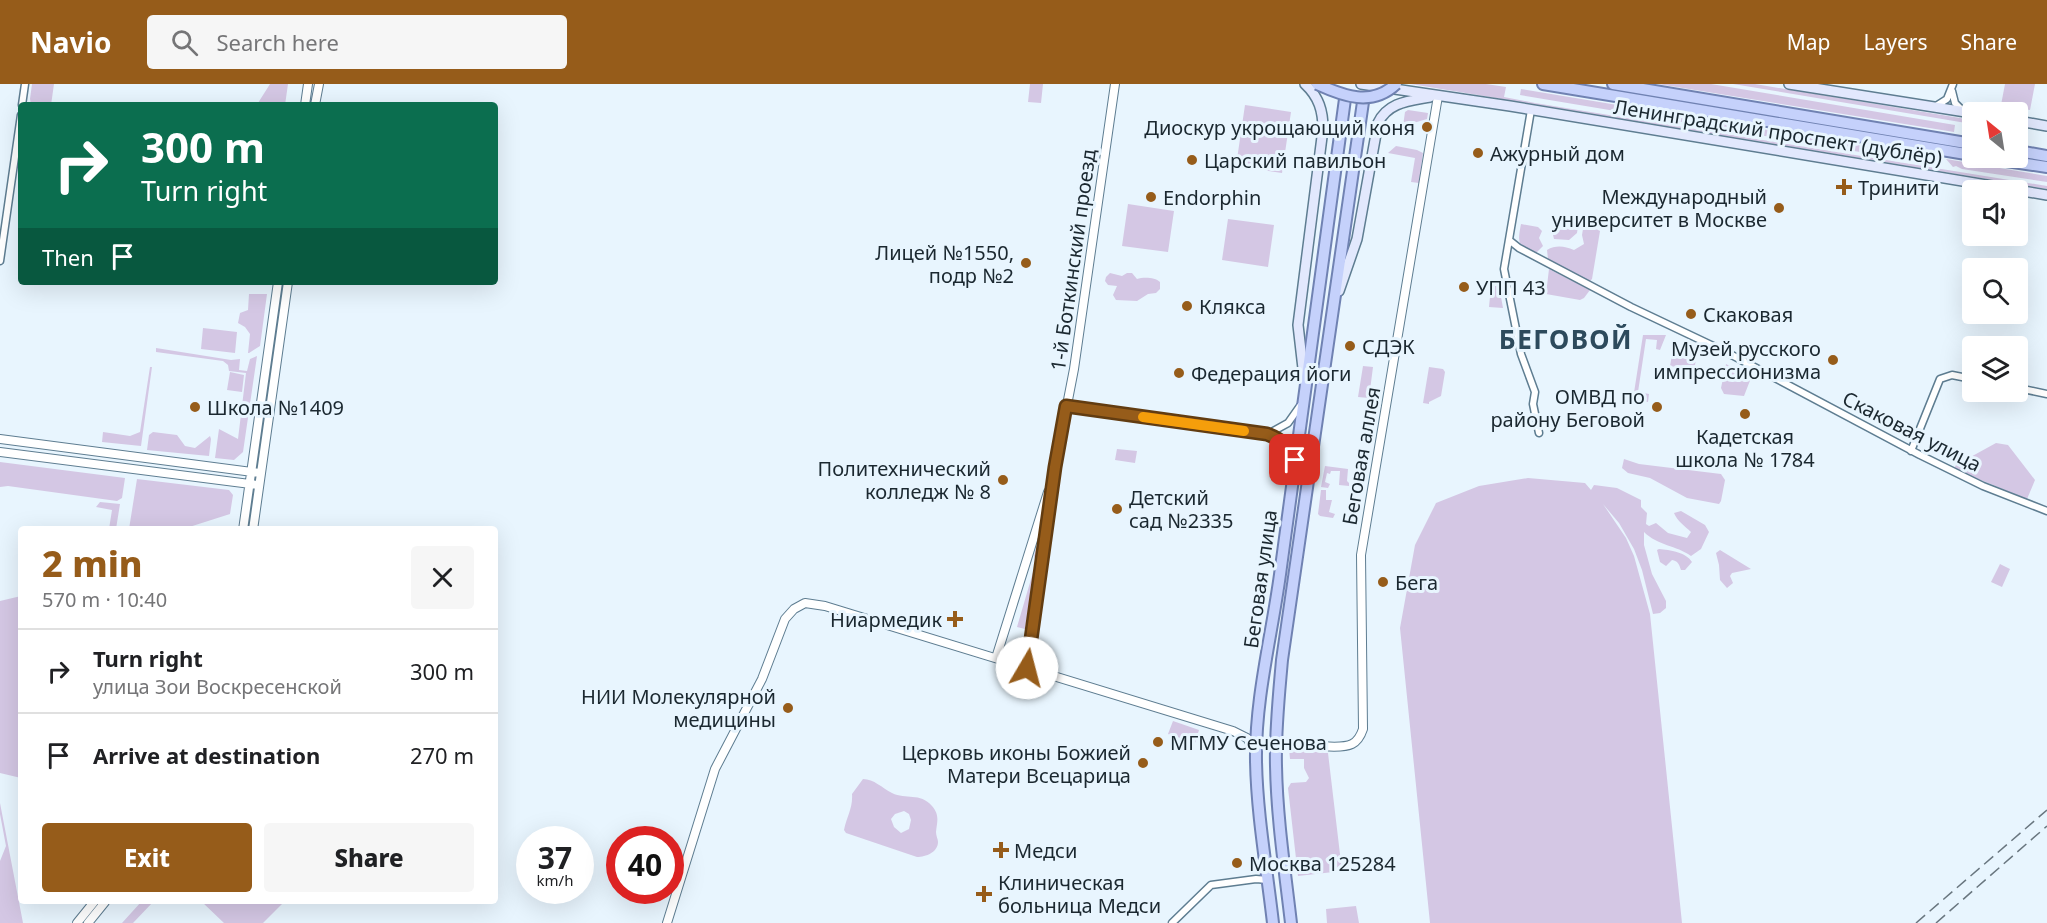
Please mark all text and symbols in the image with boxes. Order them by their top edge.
search box [147,15,567,69]
text: Navio [30,23,111,61]
icon: search [168,26,201,59]
text: Search here [216,27,339,57]
text: Map [1787,28,1831,56]
text: Layers [1864,28,1928,56]
text: Share [1961,28,2017,56]
street label: Ленинградский проспект (дублёр) [1612,93,1944,171]
north arrow [1962,102,2028,168]
map controls [1962,102,2028,402]
place label: Диоскур укрощающий коня [1144,114,1415,141]
text: 300 m [141,118,265,175]
marker: Диоскур укрощающий коня [1420,120,1434,134]
icon: right [42,126,120,204]
place label: Ажурный дом [1490,140,1625,167]
marker: Ажурный дом [1471,146,1485,160]
street label: 1-й Боткинский проезд [1044,147,1102,373]
place label: Царский павильон [1204,147,1386,174]
marker: Царский павильон [1185,153,1199,167]
text: Turn right [141,172,267,209]
place label: Тринити [1858,174,1940,201]
marker: Тринити [1835,178,1853,196]
button: sound [1962,180,2028,246]
place label: Международный университет в Москве [1552,183,1767,233]
place label: Endorphin [1163,184,1261,211]
marker: Endorphin [1144,190,1158,204]
marker: Международный университет в Москве [1772,201,1786,215]
place label: Лицей №1550, подр №2 [875,239,1014,289]
icon: arrive [106,240,139,273]
text: Then [42,242,94,272]
marker: Лицей №1550, подр №2 [1019,256,1033,270]
button: search [1962,258,2028,324]
place label: УПП 43 [1476,274,1546,301]
marker: УПП 43 [1457,280,1471,294]
place label: Клякса [1199,293,1266,320]
marker: Клякса [1180,299,1194,313]
place label: Скаковая [1703,301,1793,328]
marker: Скаковая [1684,307,1698,321]
district label: БЕГОВОЙ [1499,321,1633,357]
place label: СДЭК [1362,333,1415,360]
place label: Музей русского импрессионизма [1653,335,1821,385]
button: layers [1962,336,2028,402]
marker: СДЭК [1343,339,1357,353]
marker: Музей русского импрессионизма [1826,353,1840,367]
place label: Федерация йоги [1191,360,1351,387]
marker: Федерация йоги [1172,366,1186,380]
place label: ОМВД по району Беговой [1490,383,1645,433]
street label: Скаковая улица [1838,384,1986,478]
street label: Беговая аллея [1336,385,1386,527]
place label: Школа №1409 [207,394,344,421]
marker: Школа №1409 [188,400,202,414]
marker: ОМВД по району Беговой [1650,400,1664,414]
marker: Кадетская школа № 1784 [1738,407,1752,421]
place label: Кадетская школа № 1784 [1675,423,1815,473]
pin [1269,434,1320,485]
icon: arrive [1278,443,1311,476]
place label: Политехнический колледж № 8 [818,455,991,505]
marker: Политехнический колледж № 8 [996,473,1010,487]
place label: Детский сад №2335 [1129,484,1233,534]
marker: Детский сад №2335 [1110,502,1124,516]
street label: Беговая улица [1237,508,1283,650]
text: 2 min [42,539,143,588]
button: close [411,546,474,609]
place label: Бега [1395,569,1438,596]
marker: Бега [1376,575,1390,589]
text: 570 m · 10:40 [42,586,167,613]
place label: Ниармедик [830,606,942,633]
marker: Ниармедик [946,610,964,628]
position arrow [995,636,1059,700]
text: Turn right [93,643,203,673]
icon: right [42,655,75,688]
text: 300 m [410,656,474,686]
text: улица Зои Воскресенской [93,673,342,700]
place label: НИИ Молекулярной медицины [581,683,776,733]
marker: НИИ Молекулярной медицины [781,701,795,715]
place label: МГМУ Сеченова [1170,729,1327,756]
marker: МГМУ Сеченова [1151,735,1165,749]
icon: arrive [42,739,75,772]
place label: Церковь иконы Божией Матери Всецарица [902,739,1131,789]
text: Arrive at destination [93,740,320,770]
text: 270 m [410,740,474,770]
marker: Церковь иконы Божией Матери Всецарица [1136,756,1150,770]
button: Exit [42,823,252,892]
button: Share [264,823,474,892]
speed limit sign: 40 [606,826,684,904]
text: 37 [538,837,572,878]
place label: Медси [1014,837,1077,864]
marker: Медси [992,841,1010,859]
place label: Москва 125284 [1249,850,1396,877]
marker: Москва 125284 [1230,856,1244,870]
place label: Клиническая больница Медси [998,869,1161,919]
text: km/h [537,870,573,890]
marker: Клиническая больница Медси [975,885,993,903]

